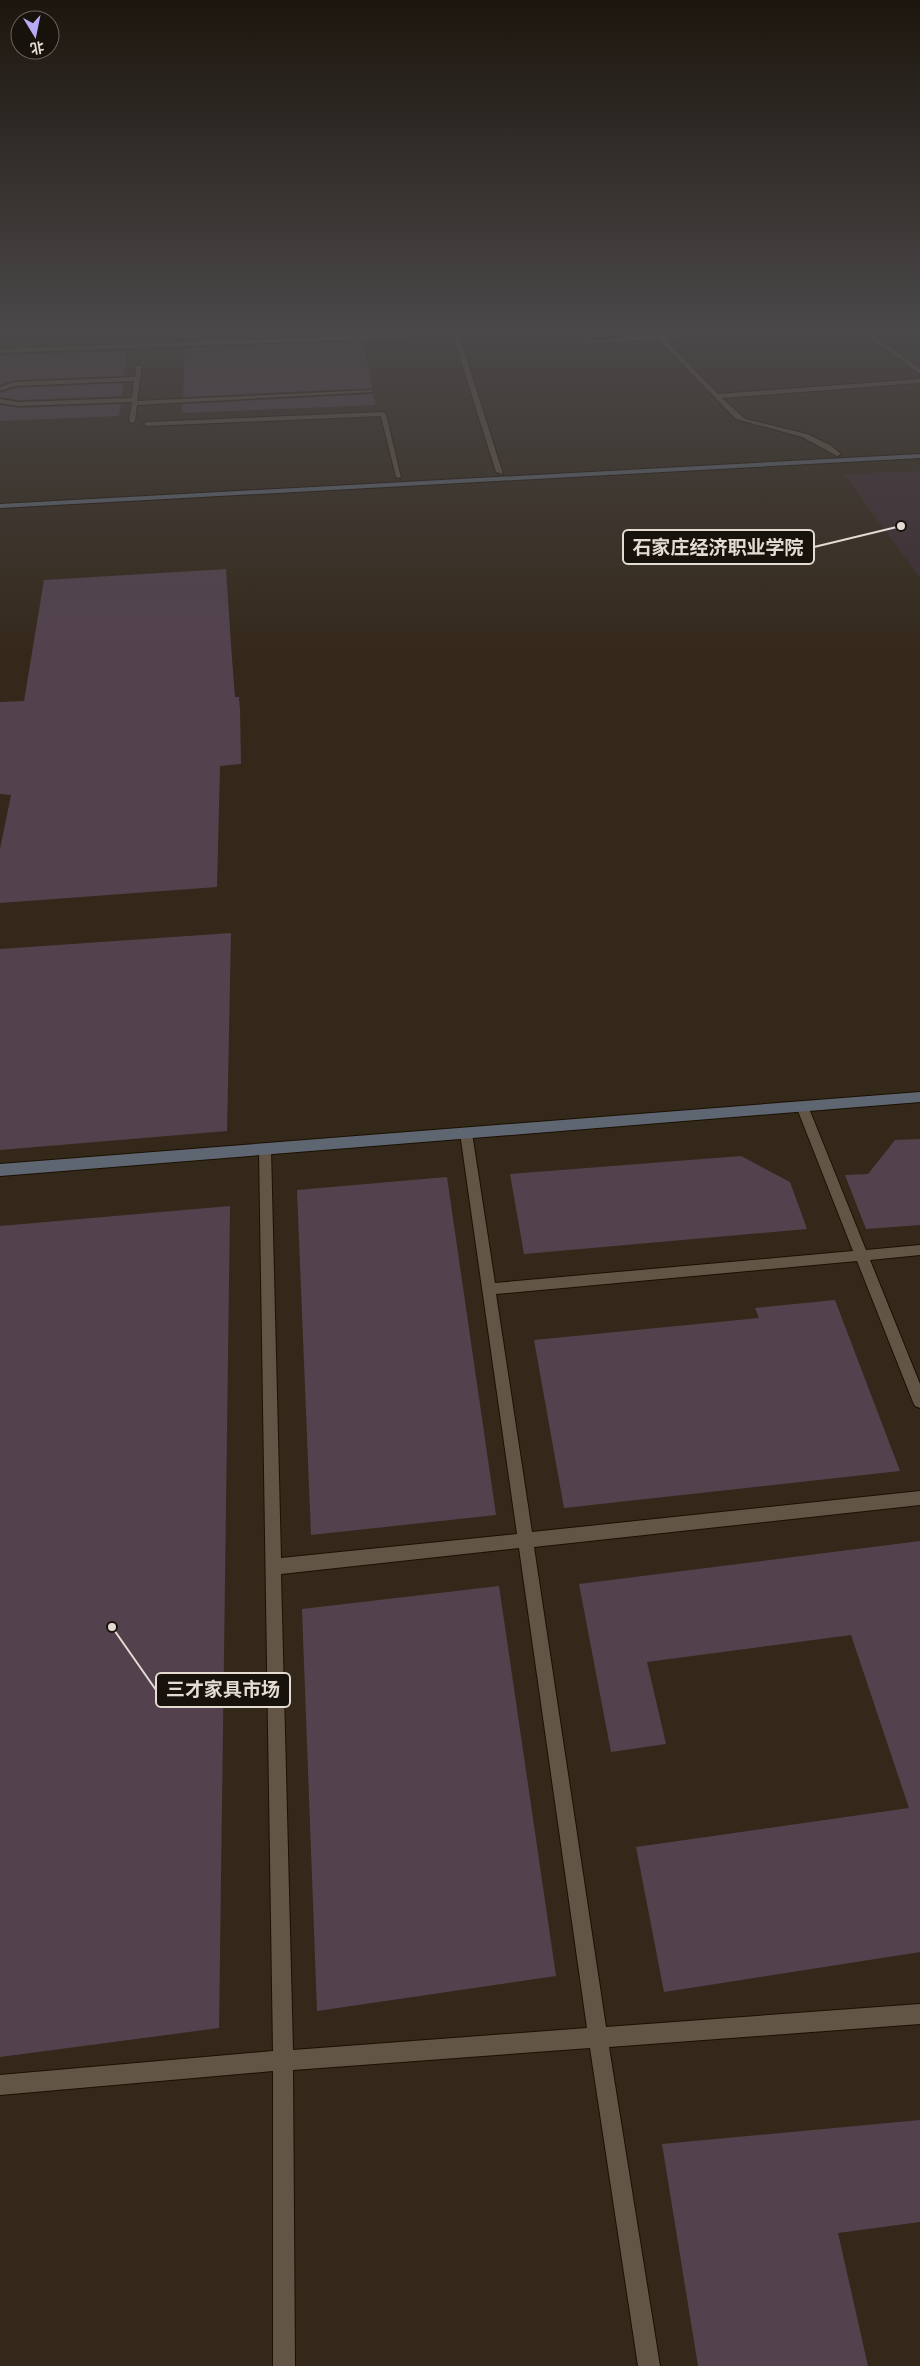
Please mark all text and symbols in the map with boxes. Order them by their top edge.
north arrow [10,10,60,60]
text: 北 [29,38,46,59]
callout: 石家庄经济职业学院 [623,530,814,564]
text: 石家庄经济职业学院 [632,534,804,560]
callout: 三才家具市场 [156,1673,290,1707]
text: 三才家具市场 [166,1676,280,1702]

